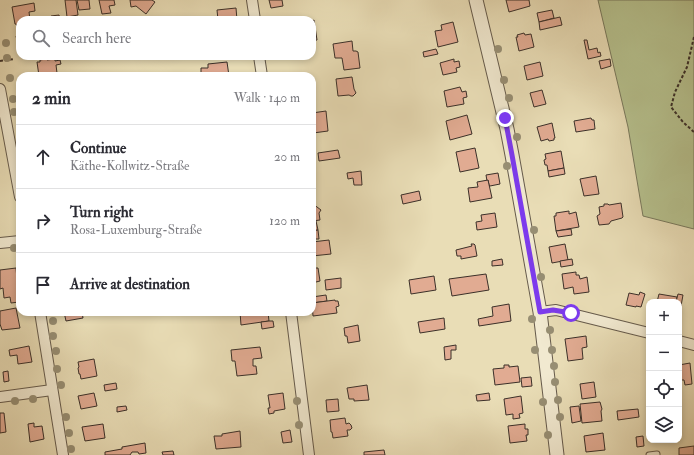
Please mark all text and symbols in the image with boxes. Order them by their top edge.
search box [16,16,316,60]
icon: search [30,27,52,49]
text: Search here [62,29,131,48]
text: 2 min [32,88,71,109]
text: Walk · 140 m [234,90,300,106]
route end [496,109,514,127]
text: Continue [70,139,126,158]
icon: ahead [32,146,54,168]
text: 20 m [274,149,300,165]
text: Käthe-Kollwitz-Straße [70,158,190,174]
text: Turn right [70,203,133,222]
icon: right [32,210,54,232]
text: 120 m [269,213,300,229]
text: Rosa-Luxemburg-Straße [70,222,202,238]
icon: arrive [32,274,54,296]
text: Arrive at destination [70,275,190,294]
map controls [646,299,682,443]
button: + [646,299,682,335]
route start [562,304,580,322]
button: − [646,335,682,371]
button: locate [646,371,682,407]
button: layers [646,407,682,443]

